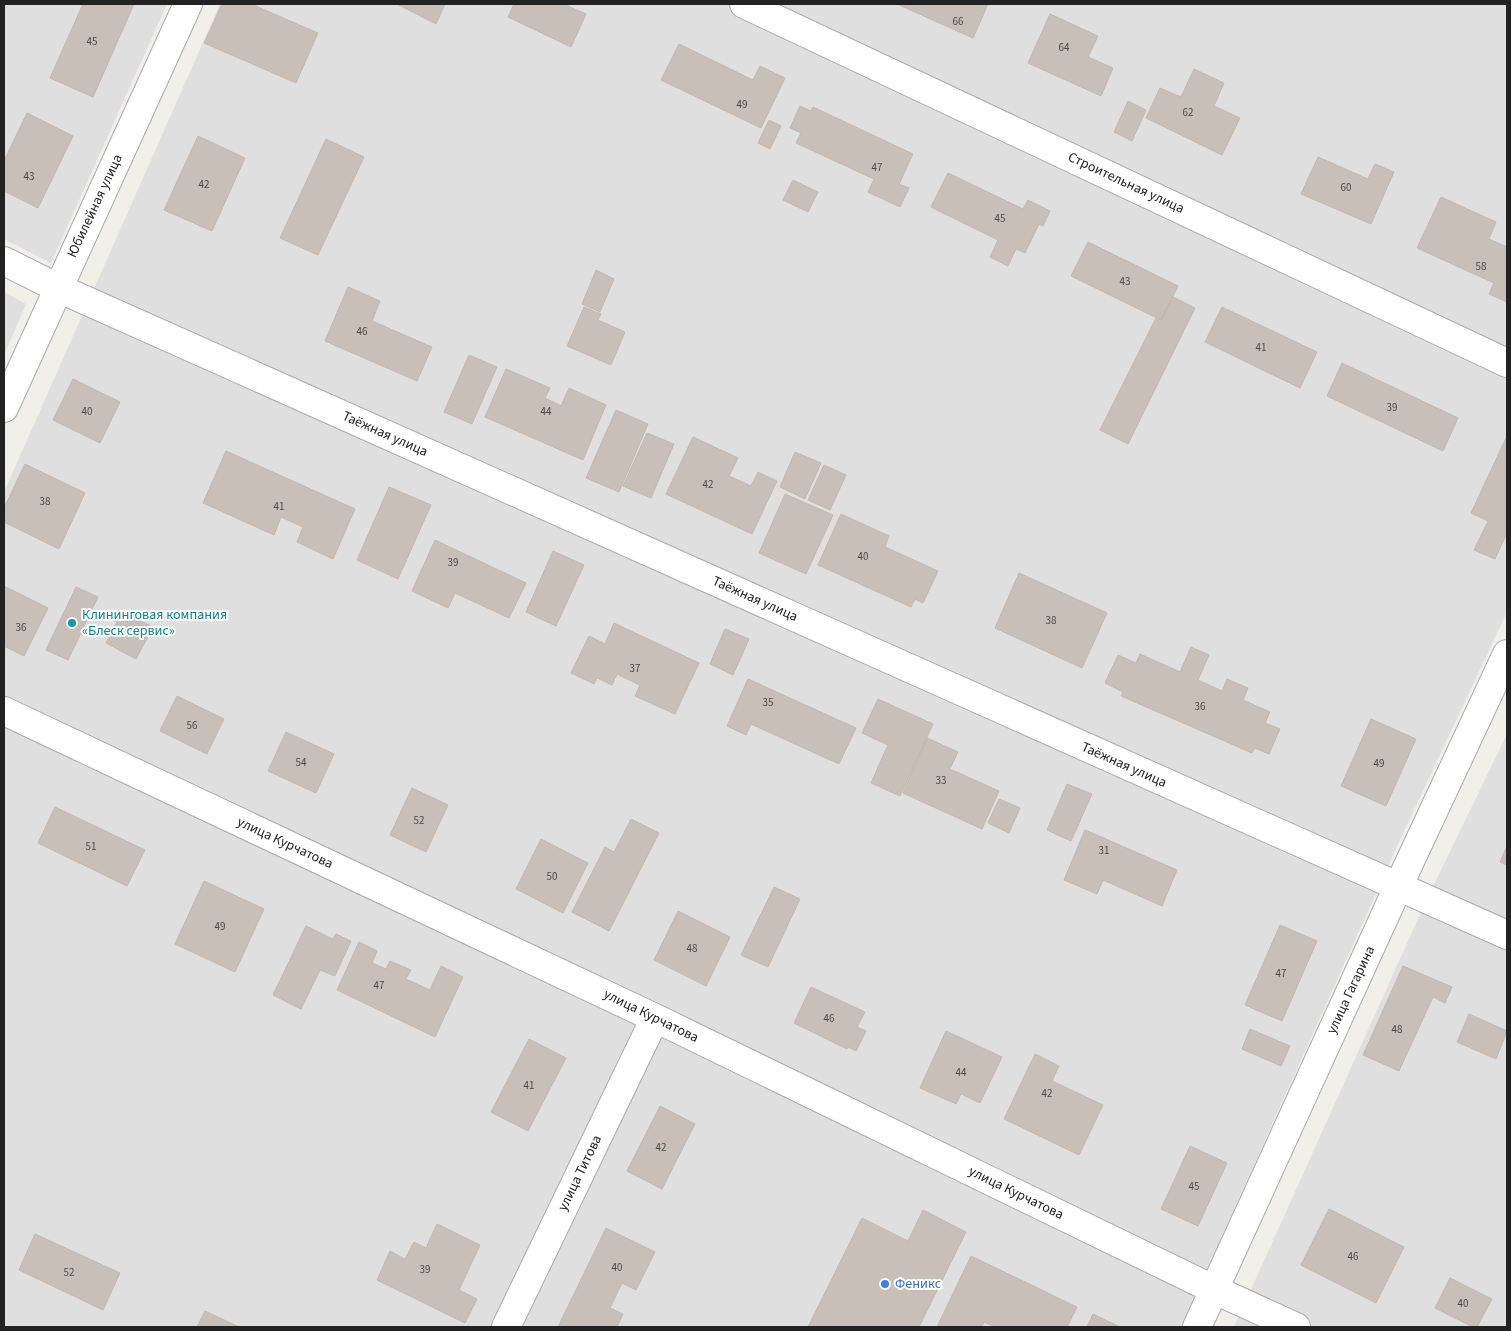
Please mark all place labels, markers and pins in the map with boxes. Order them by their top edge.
place label: Клининговая компания «Блеск сервис» [82,605,227,641]
marker: Клининговая компания «Блеск сервис» [66,617,78,629]
place label: Феникс [895,1274,942,1294]
marker: Феникс [879,1278,891,1290]

